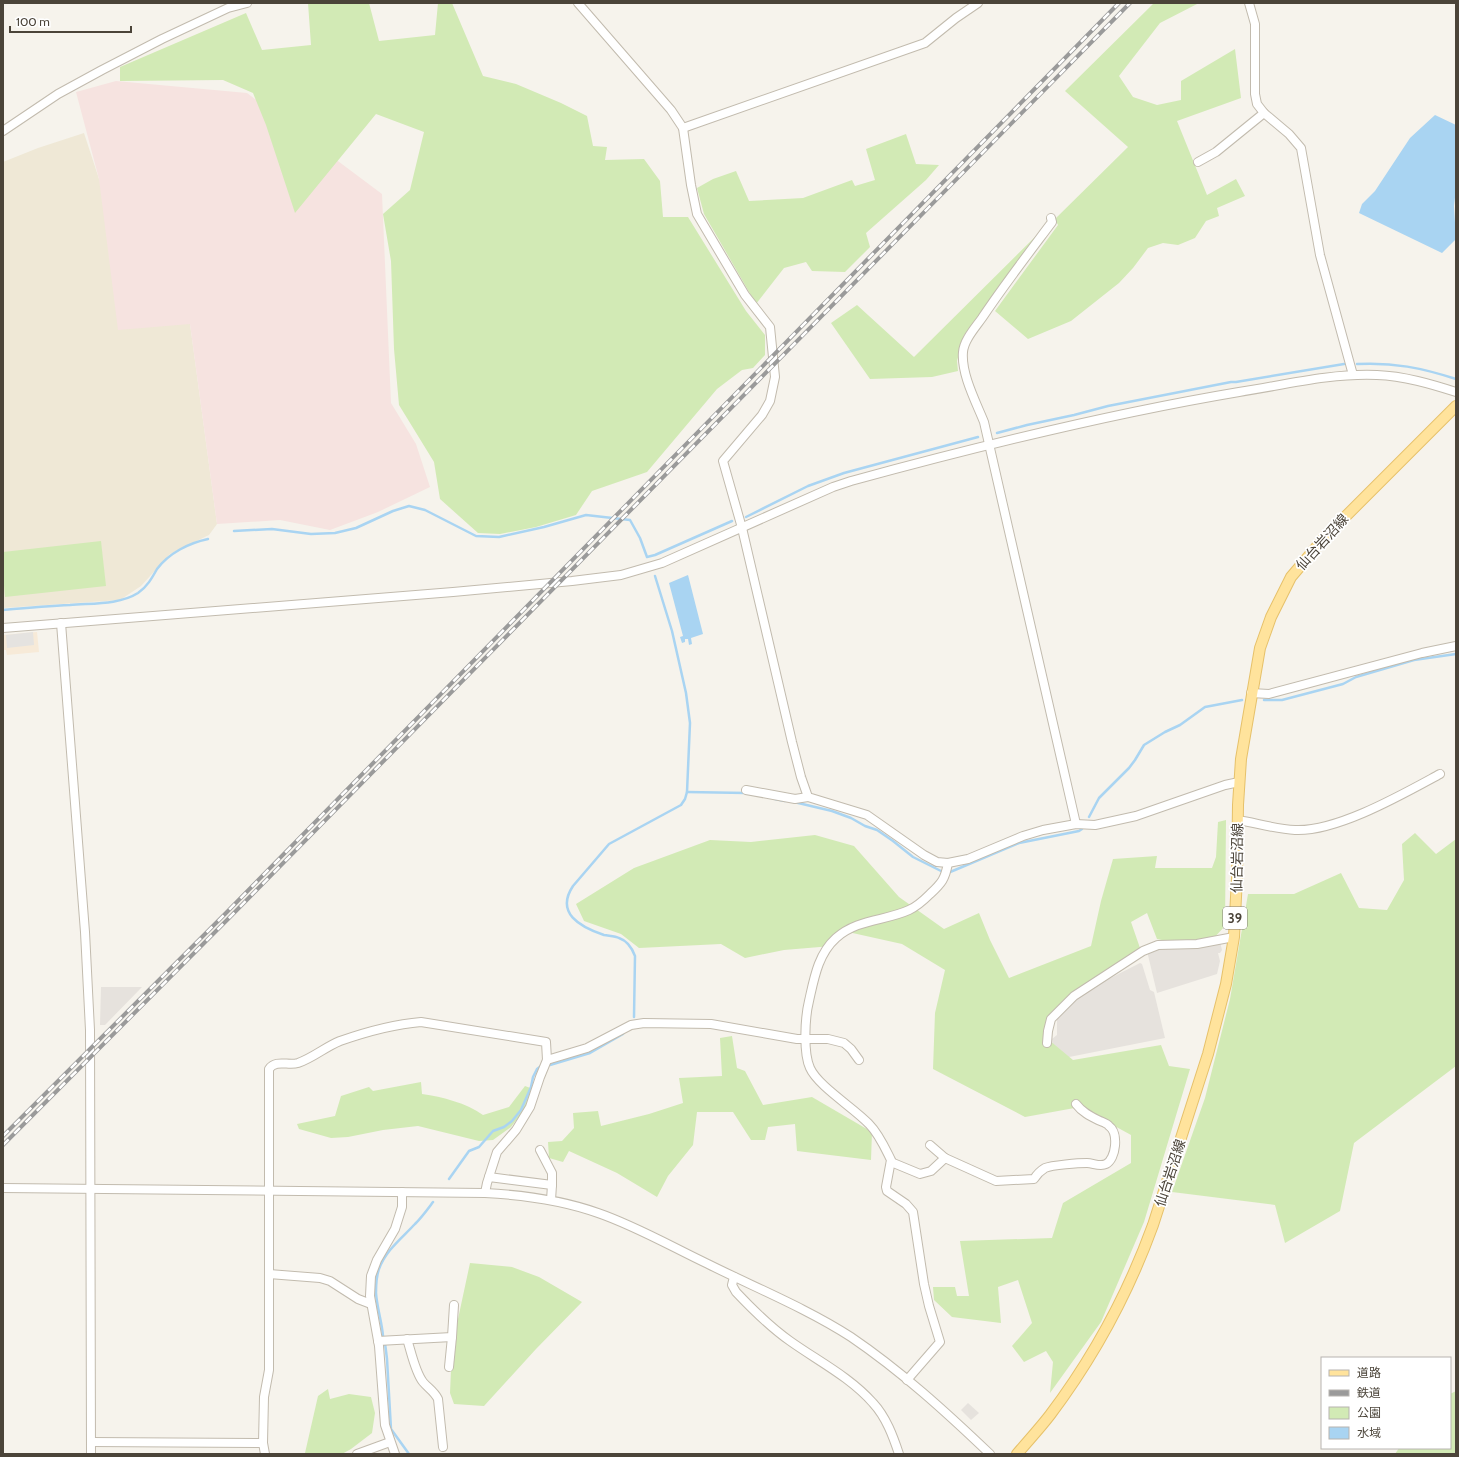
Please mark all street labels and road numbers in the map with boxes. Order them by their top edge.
street label: 仙台岩沼線 [1292,510,1352,574]
street label: 仙台岩沼線 [1227,823,1247,893]
road number: 39 [1223,907,1247,929]
street label: 仙台岩沼線 [1151,1137,1189,1209]

